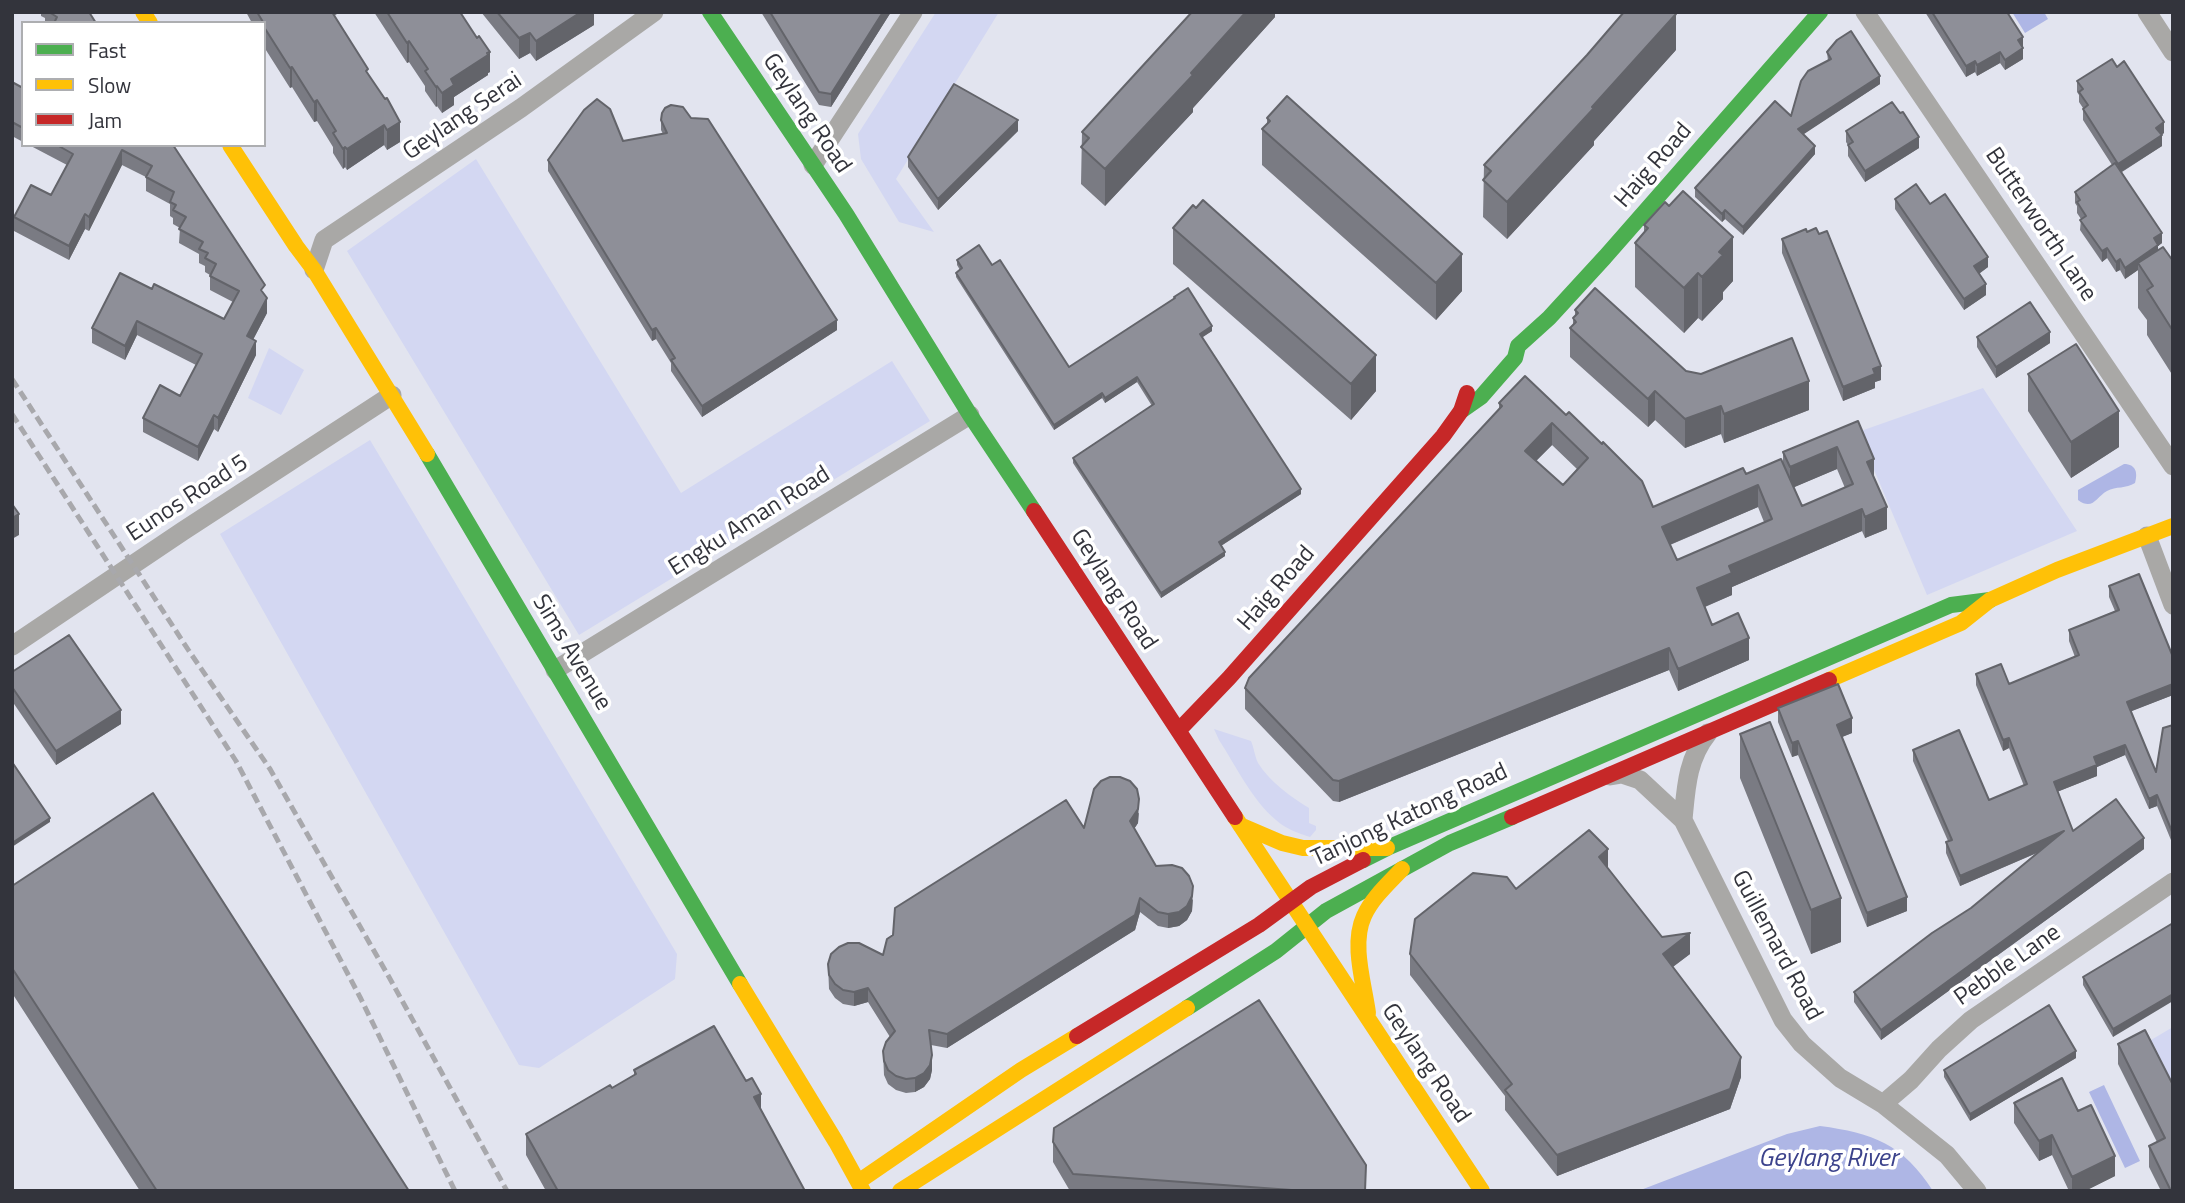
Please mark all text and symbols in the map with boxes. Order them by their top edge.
legend [21,21,266,147]
text: Fast [88,34,126,66]
street label: Geylang Road [755,49,857,179]
street label: Geylang Serai [398,67,528,167]
text: Slow [88,69,131,101]
text: Jam [88,104,122,136]
street label: Haig Road [1609,118,1699,214]
street label: Butterworth Lane [1978,143,2102,307]
street label: Eunos Road 5 [122,449,254,549]
street label: Engku Aman Road [664,461,836,583]
street label: Geylang Road [1063,524,1163,656]
street label: Haig Road [1232,541,1322,637]
street label: Sims Avenue [525,590,617,716]
street label: Tanjong Katong Road [1307,758,1513,874]
street label: Guillemard Road [1724,866,1828,1026]
street label: Pebble Lane [1949,919,2067,1013]
street label: Geylang Road [1374,999,1476,1129]
water label: Geylang River [1758,1144,1898,1176]

